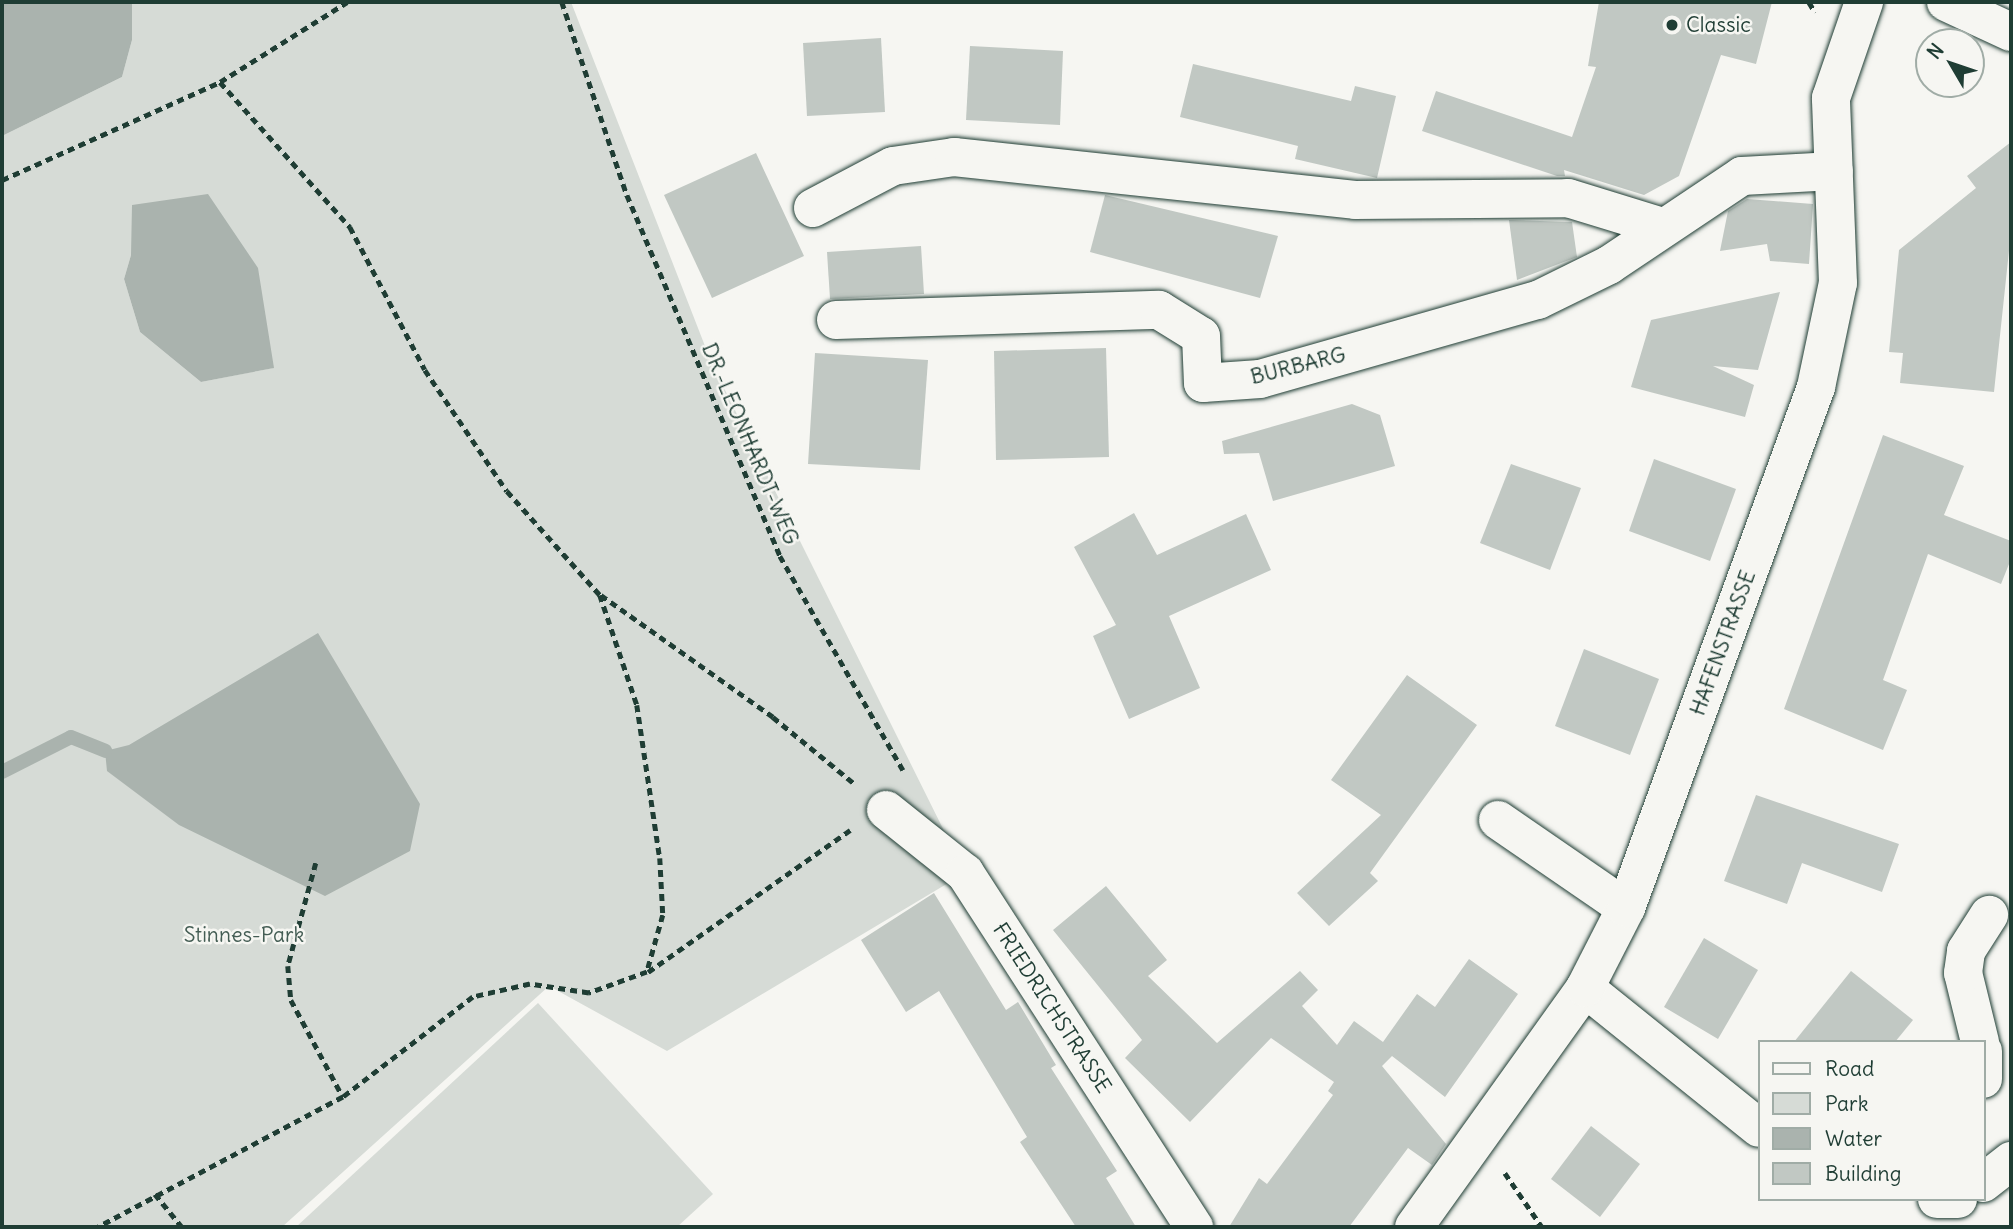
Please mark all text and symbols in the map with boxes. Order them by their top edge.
place label: Classic [1686,12,1751,38]
marker: Classic [1664,17,1680,33]
north arrow [1915,28,1985,98]
text: N [1922,38,1949,64]
street label: DR.-LEONHARDT-WEG [696,339,804,549]
street label: BURBARG [1248,342,1348,390]
street label: HAFENSTRASSE [1685,567,1761,719]
street label: FRIEDRICHSTRASSE [988,918,1116,1098]
park label: Stinnes-Park [184,922,304,948]
legend [1758,1040,1985,1201]
text: Road [1825,1055,1874,1082]
text: Park [1825,1090,1868,1117]
text: Water [1825,1125,1882,1152]
text: Building [1825,1160,1901,1187]

